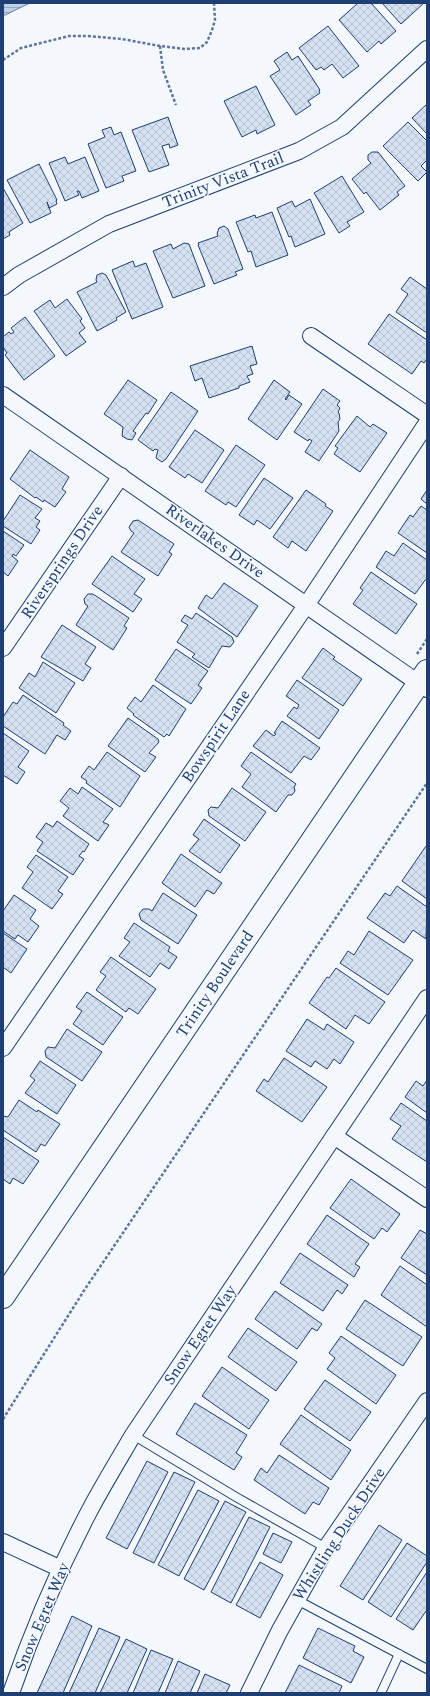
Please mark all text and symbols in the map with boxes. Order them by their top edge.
street label: Trinity Vista Trail [159,146,287,214]
street label: Riverlakes Drive [160,498,270,584]
street label: Riversprings Drive [15,500,109,624]
street label: Bowspirit Lane [176,684,256,788]
street label: Trinity Boulevard [170,926,260,1042]
street label: Snow Egret Way [158,1279,243,1390]
street label: Whistling Duck Drive [287,1462,391,1606]
street label: Snow Egret Way [8,1558,76,1675]

